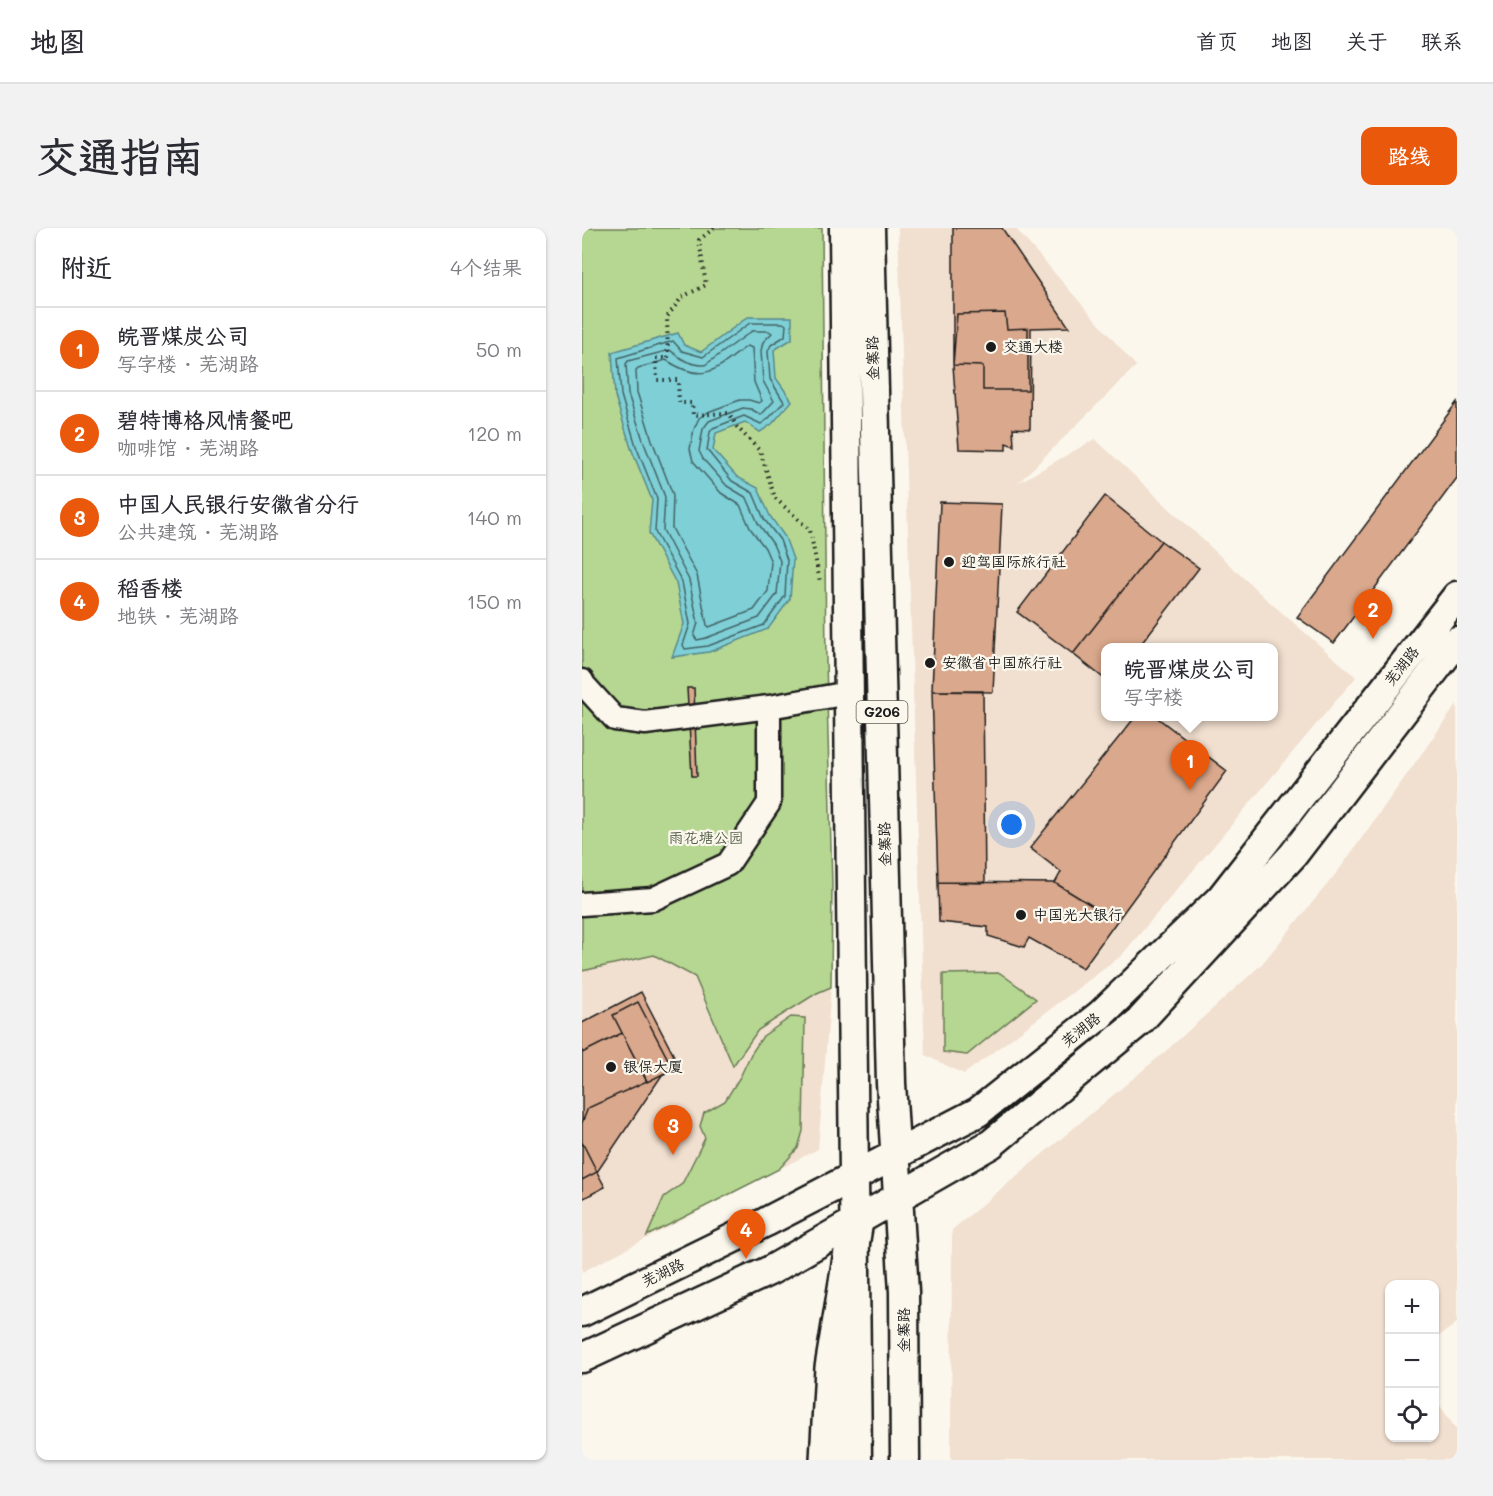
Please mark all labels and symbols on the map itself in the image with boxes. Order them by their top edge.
street label: 金寨路 [862,335,882,381]
place label: 交通大楼 [1003,336,1063,356]
marker: 交通大楼 [984,340,998,354]
place label: 迎驾国际旅行社 [961,551,1066,571]
marker: 迎驾国际旅行社 [942,555,956,569]
pin: 2 [1354,590,1392,639]
street label: 芜湖路 [1379,641,1423,689]
place label: 安徽省中国旅行社 [942,652,1062,672]
marker: 安徽省中国旅行社 [923,656,937,670]
road number: G206 [856,701,908,723]
pin: 1 [1170,740,1210,790]
your location [997,810,1026,839]
street label: 金寨路 [874,821,894,867]
park label: 雨花塘公园 [668,827,744,847]
place label: 中国光大银行 [1033,904,1123,924]
marker: 中国光大银行 [1014,908,1028,922]
street label: 芜湖路 [1057,1007,1104,1051]
place label: 银保大厦 [623,1056,683,1076]
marker: 银保大厦 [604,1060,618,1074]
pin: 3 [654,1106,692,1155]
pin: 4 [726,1210,766,1259]
street label: 芜湖路 [638,1253,687,1291]
street label: 金寨路 [893,1307,913,1353]

